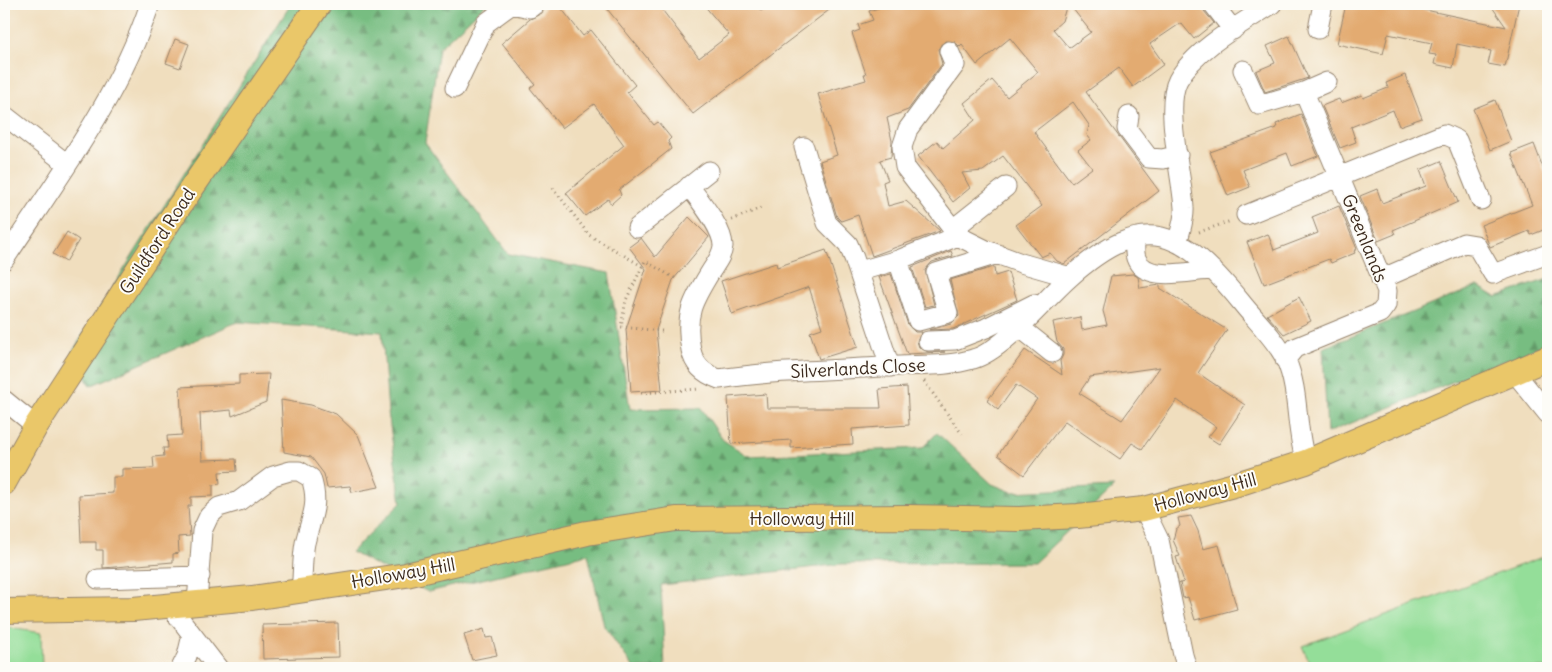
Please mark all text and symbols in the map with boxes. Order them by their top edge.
street label: Guildford Road [114,183,200,298]
street label: Greenlands [1337,191,1393,285]
street label: Silverlands Close [790,353,926,383]
street label: Holloway Hill [1151,467,1259,517]
street label: Holloway Hill [749,507,855,530]
street label: Holloway Hill [349,553,457,593]

